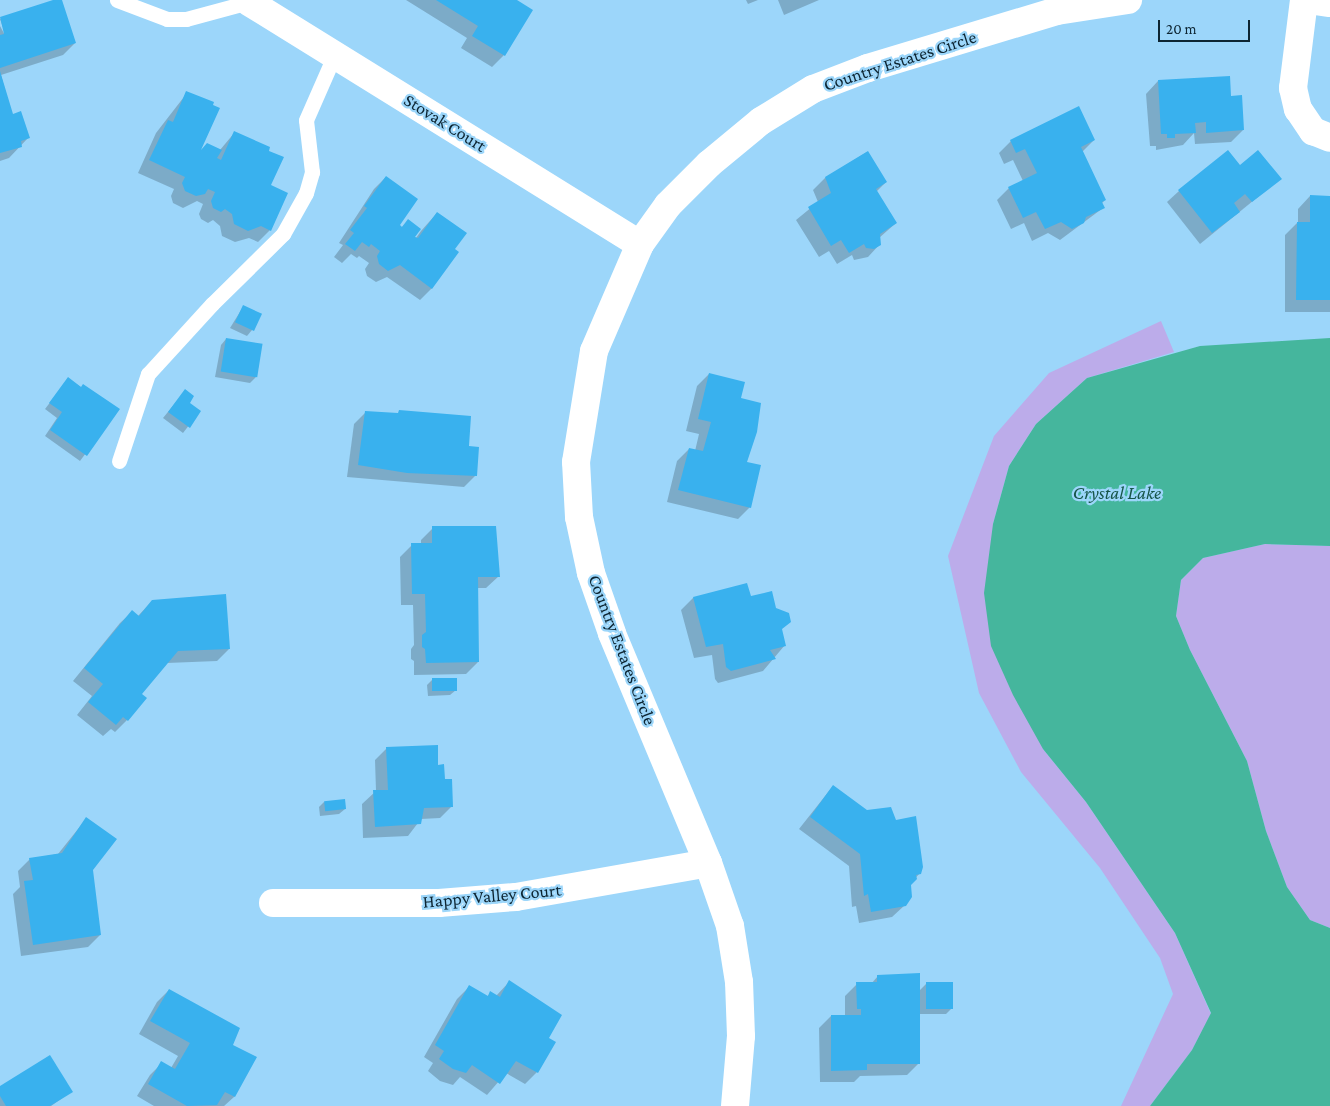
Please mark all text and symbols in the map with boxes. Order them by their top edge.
scale bar [1160,10,1252,42]
text: 20 m [1166,21,1197,37]
street label: Country Estates Circle [821,26,979,96]
street label: Stovak Court [400,89,490,157]
water label: Crystal Lake [1073,482,1161,504]
street label: Country Estates Circle [583,572,661,728]
street label: Happy Valley Court [422,879,562,913]

